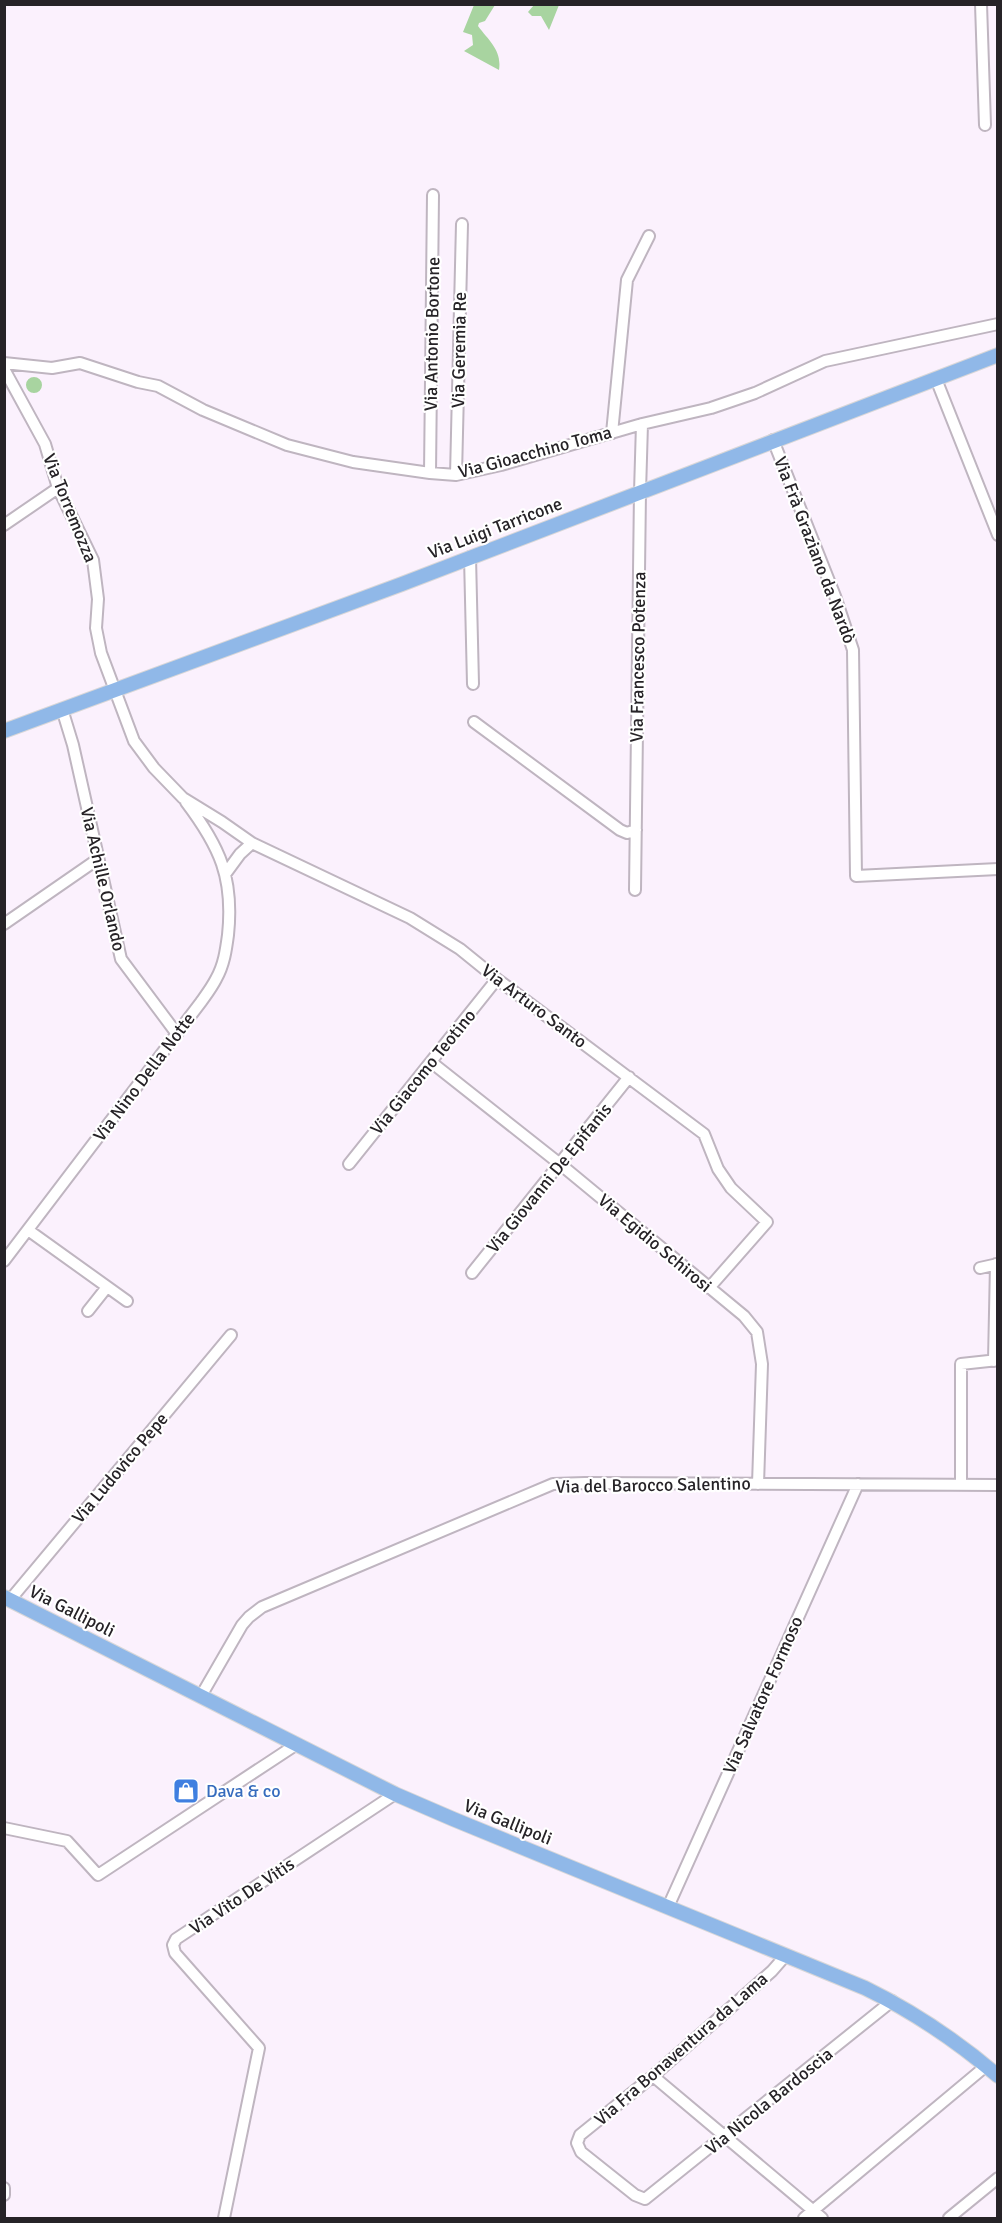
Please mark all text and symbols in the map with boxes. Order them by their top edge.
street label: Via Antonio Bortone [420,257,444,411]
street label: Via Geremia Re [447,292,471,408]
street label: Via Gioacchino Toma [456,421,614,483]
street label: Via Torremozza [38,450,102,566]
street label: Via Frà Graziano da Nardò [769,453,861,647]
street label: Via Luigi Tarricone [425,492,565,564]
street label: Via Francesco Potenza [626,571,650,743]
street label: Via Achille Orlando [76,805,130,953]
street label: Via Arturo Santo [477,959,591,1053]
street label: Via Giacomo Teotino [366,1005,480,1139]
street label: Via Nino Della Notte [88,1008,200,1146]
street label: Via Giovanni De Epifanis [482,1098,616,1257]
street label: Via Egidio Schirosi [594,1189,716,1297]
street label: Via Ludovico Pepe [67,1408,173,1528]
street label: Via del Barocco Salentino [555,1472,751,1498]
street label: Via Gallipoli [26,1580,118,1642]
street label: Via Salvatore Formoso [718,1613,808,1777]
shop icon: Dava & co [171,1776,201,1806]
place label: Dava & co [206,1780,281,1802]
street label: Via Gallipoli [461,1794,555,1850]
street label: Via Vito De Vitis [185,1853,299,1939]
street label: Via Fra Bonaventura da Lama [590,1968,772,2130]
street label: Via Nicola Bardoscia [701,2043,837,2159]

